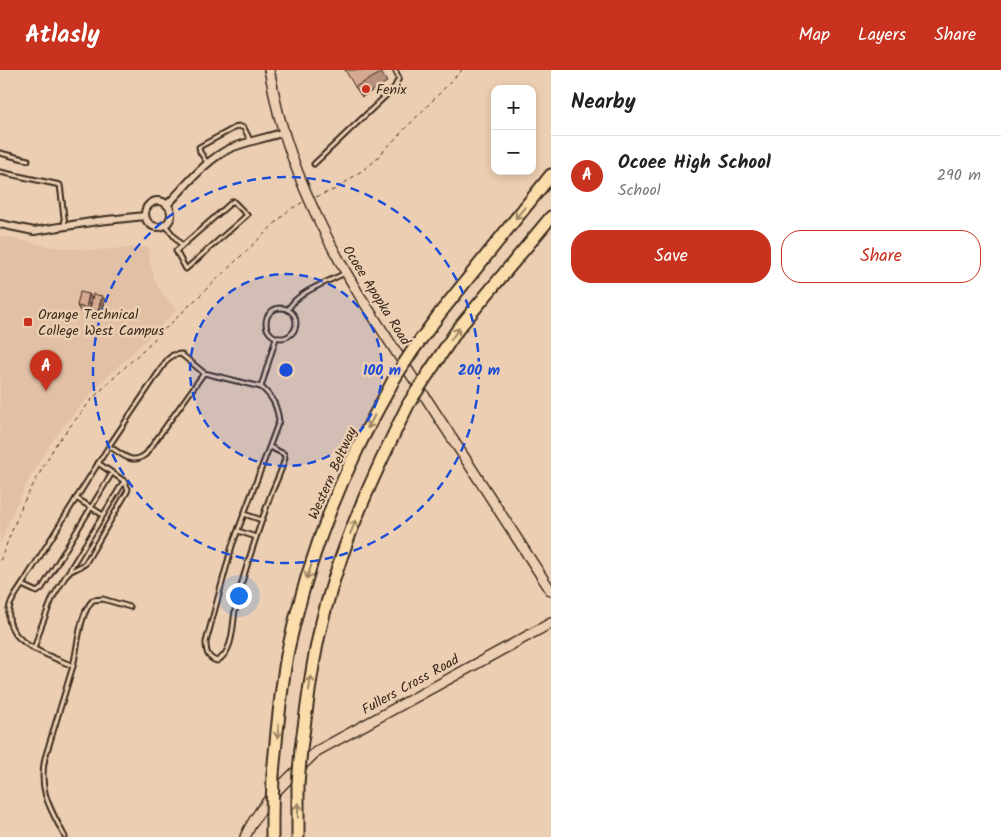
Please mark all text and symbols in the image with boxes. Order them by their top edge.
text: Atlasly [25,16,100,55]
text: Map [799,21,830,50]
text: Layers [858,21,906,50]
text: Share [934,21,976,50]
place label: Fenix [376,79,407,101]
marker: Fenix [360,83,372,95]
map controls [491,85,536,175]
button: + [491,85,536,130]
text: Nearby [571,86,636,119]
button: − [491,130,536,175]
text: Ocoee High School [618,148,771,178]
text: A [582,163,592,188]
text: 290 m [937,163,981,188]
text: School [618,178,661,203]
one-way arrow [515,206,526,219]
button: Save [571,230,771,283]
button: Share [781,230,981,283]
street label: Ocoee Apopka Road [337,241,416,351]
place label: Orange Technical College West Campus [38,304,164,342]
marker: Orange Technical College West Campus [22,316,34,328]
one-way arrow [450,327,460,341]
pin: A [30,350,62,391]
text: 100 m [363,359,401,383]
text: 200 m [458,359,500,383]
centre of rings [277,361,295,379]
one-way arrow [366,415,376,430]
street label: Western Beltway [303,423,363,523]
one-way arrow [349,519,358,534]
one-way arrow [304,564,314,580]
your location [226,583,252,609]
street label: Fullers Cross Road [358,648,464,721]
one-way arrow [305,675,315,691]
one-way arrow [273,723,282,739]
one-way arrow [293,803,303,819]

